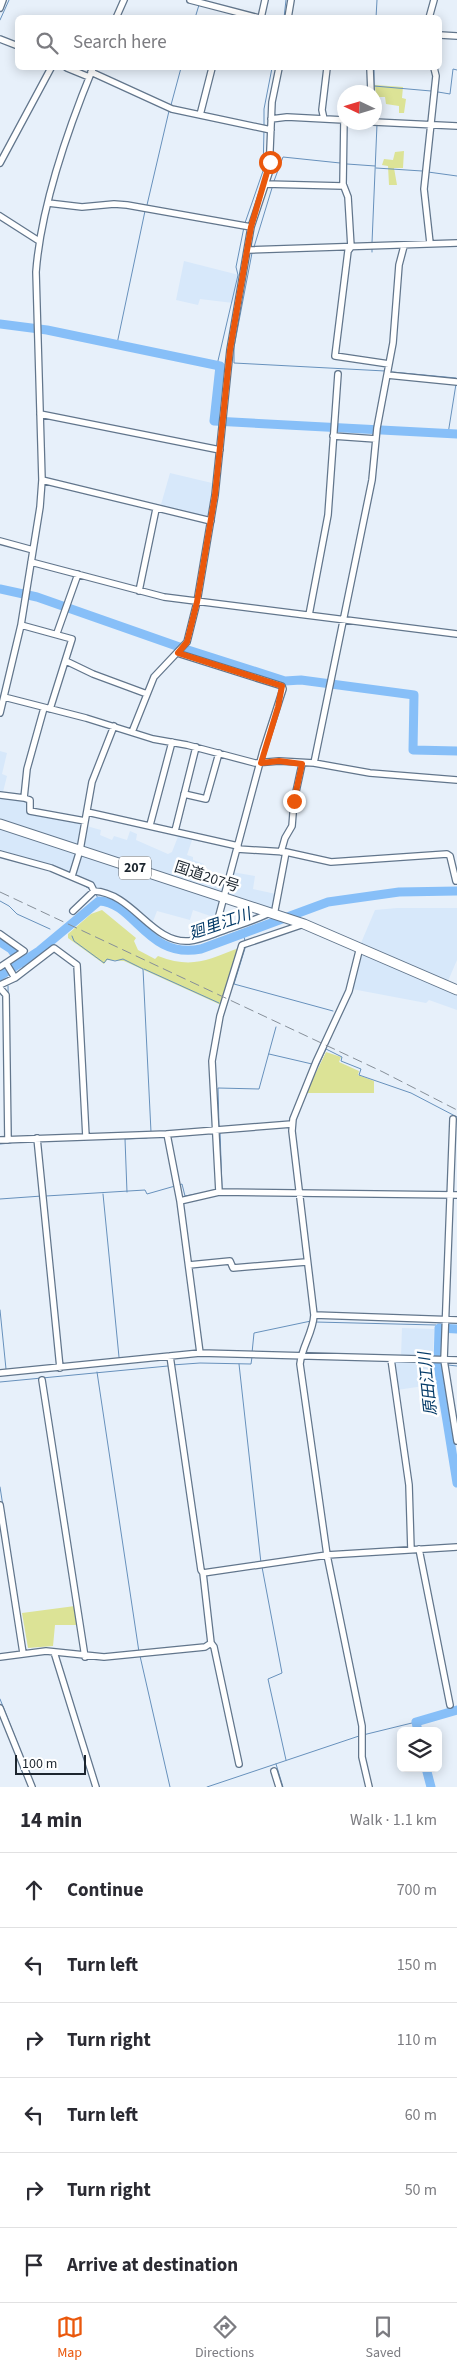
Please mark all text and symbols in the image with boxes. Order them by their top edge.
search box [15,15,442,70]
icon: search [33,29,61,57]
text: Search here [73,29,167,56]
north arrow [337,85,382,130]
route start [259,151,282,174]
route end [283,790,306,813]
road number: 207 [119,856,151,880]
street label: 国道207号 [172,857,242,897]
water label: 廻里江川 [186,903,256,945]
water label: 原田江川 [414,1349,442,1417]
map controls [397,1727,442,1772]
button: layers [397,1727,442,1772]
scale bar [15,1752,86,1775]
text: 100 m [22,1754,57,1774]
text: 14 min [20,1805,82,1835]
text: Walk · 1.1 km [350,1809,437,1831]
icon: ahead [20,1876,48,1904]
text: Continue [67,1877,144,1904]
text: 700 m [397,1879,437,1901]
icon: left [20,1951,48,1979]
text: Turn left [67,1952,138,1979]
text: 150 m [397,1954,437,1976]
icon: right [20,2026,48,2054]
text: Turn right [67,2027,151,2054]
text: 110 m [397,2029,437,2051]
icon: left [20,2101,48,2129]
text: Turn left [67,2102,138,2129]
text: 60 m [405,2104,437,2126]
icon: right [20,2176,48,2204]
text: Turn right [67,2177,151,2204]
text: 50 m [405,2179,437,2201]
icon: arrive [20,2251,48,2279]
text: Arrive at destination [67,2252,238,2279]
tab: Map [56,2313,84,2363]
tab: Directions [195,2313,254,2363]
tab: Saved [366,2313,401,2363]

